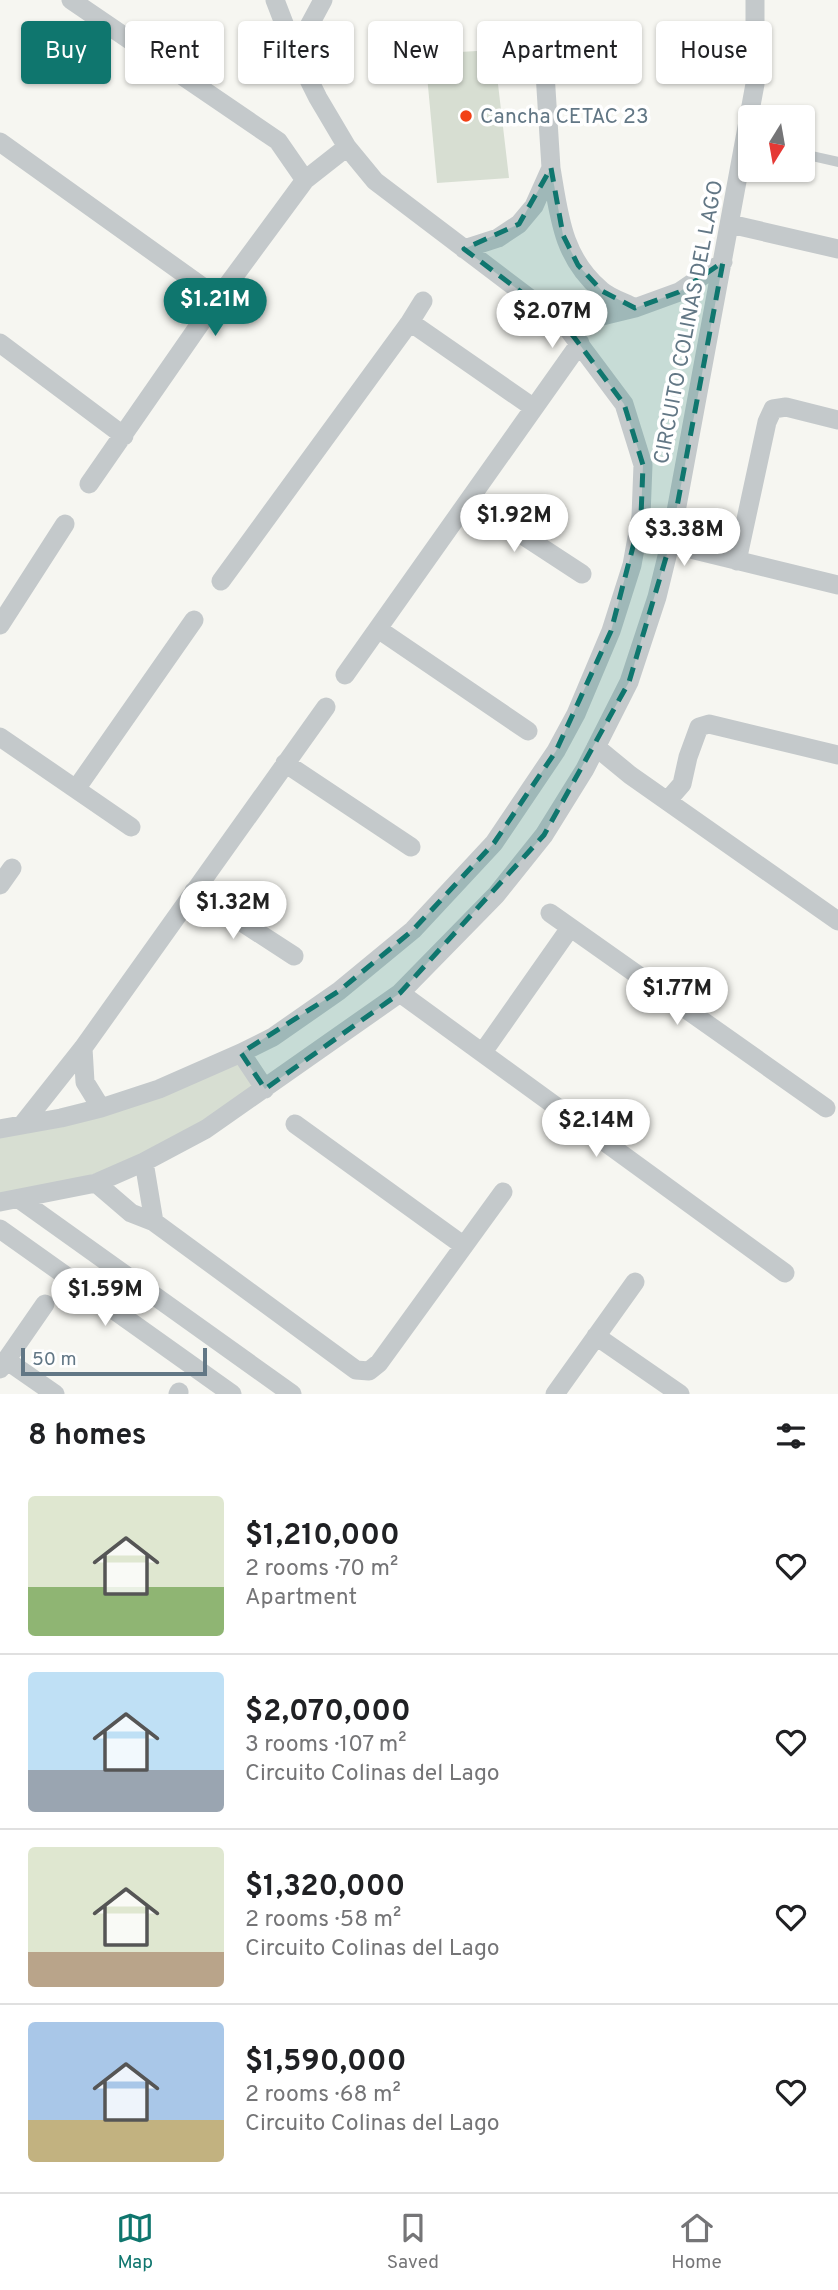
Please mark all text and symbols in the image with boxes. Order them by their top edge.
chip: Buy [21,21,111,84]
chip: Rent [125,21,224,84]
chip: Filters [238,21,354,84]
chip: New [368,21,463,84]
chip: Apartment [477,21,642,84]
chip: House [656,21,772,84]
place label: Cancha CETAC 23 [480,104,649,131]
north arrow [738,105,816,182]
map controls [738,105,815,182]
marker: Cancha CETAC 23 [458,108,474,124]
street label: CIRCUITO COLINAS DEL LAGO [649,178,730,466]
pin: $1.21M [158,278,272,338]
text: $1.21M [180,286,250,315]
pin: $2.07M [495,290,609,350]
text: $2.07M [512,298,592,327]
pin: $1.92M [457,494,571,554]
text: $1.92M [476,502,552,531]
pin: $3.38M [627,508,741,568]
text: $3.38M [644,516,724,545]
pin: $1.32M [176,881,290,941]
text: $1.32M [196,889,270,918]
pin: $1.77M [620,968,734,1027]
text: $1.77M [642,975,712,1004]
pin: $2.14M [539,1100,653,1159]
text: $2.14M [558,1107,634,1136]
pin: $1.59M [48,1268,162,1328]
text: $1.59M [67,1276,143,1305]
scale bar [21,1345,206,1377]
text: 50 m [32,1348,77,1372]
icon: filters [772,1417,810,1455]
text: 8 homes [28,1418,147,1455]
text: $1,210,000 [245,1518,400,1555]
icon: home [84,1524,168,1608]
icon: heart [772,1547,810,1585]
text: 2 rooms · 70 m² [245,1555,398,1584]
text: Apartment [245,1584,357,1613]
text: $2,070,000 [245,1694,411,1731]
icon: home [84,1700,168,1784]
icon: heart [772,1723,810,1761]
text: 3 rooms · 107 m² [245,1731,407,1760]
text: Circuito Colinas del Lago [245,1760,500,1789]
text: $1,320,000 [245,1869,405,1906]
icon: home [84,1875,168,1959]
icon: heart [772,1898,810,1936]
text: 2 rooms · 58 m² [245,1906,401,1935]
text: Circuito Colinas del Lago [245,1935,500,1964]
text: $1,590,000 [245,2044,406,2081]
icon: home [84,2050,168,2134]
icon: heart [772,2073,810,2111]
text: 2 rooms · 68 m² [245,2081,401,2110]
text: Circuito Colinas del Lago [245,2110,500,2139]
tab: Map [116,2209,154,2275]
tab: Saved [387,2209,439,2275]
tab: Home [671,2209,722,2275]

